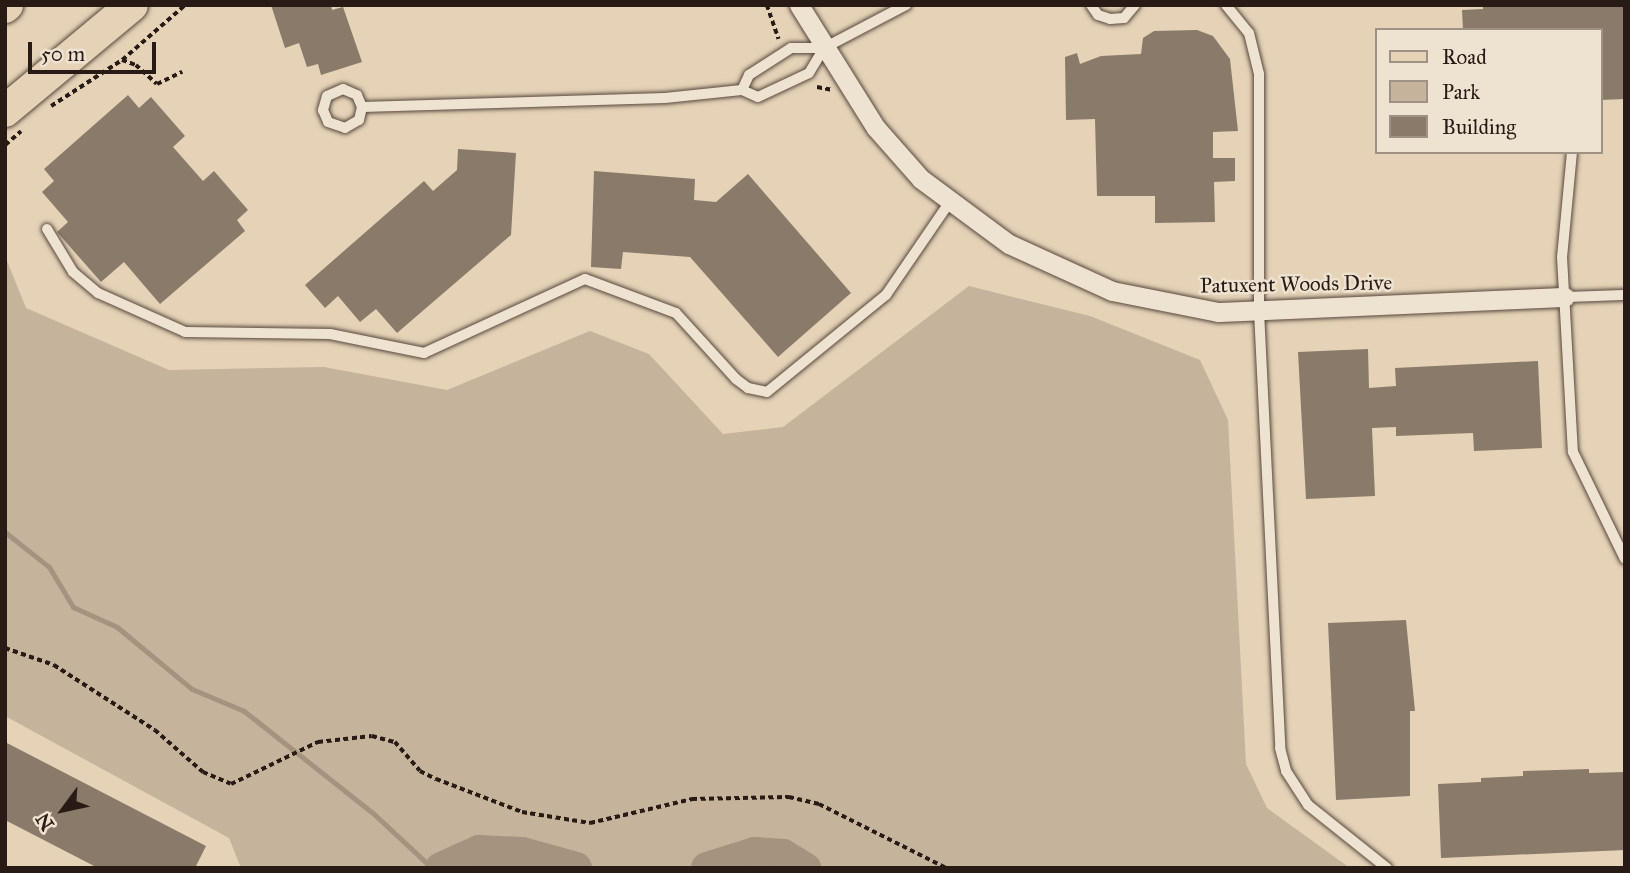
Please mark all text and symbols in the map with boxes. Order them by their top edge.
scale bar [32,28,159,72]
legend [1374,28,1602,154]
text: 50 m [41,41,85,67]
text: Road [1442,44,1487,70]
text: Park [1442,79,1480,105]
text: Building [1442,114,1516,140]
street label: Patuxent Woods Drive [1200,270,1392,298]
north arrow [28,775,98,845]
text: N [31,809,59,835]

